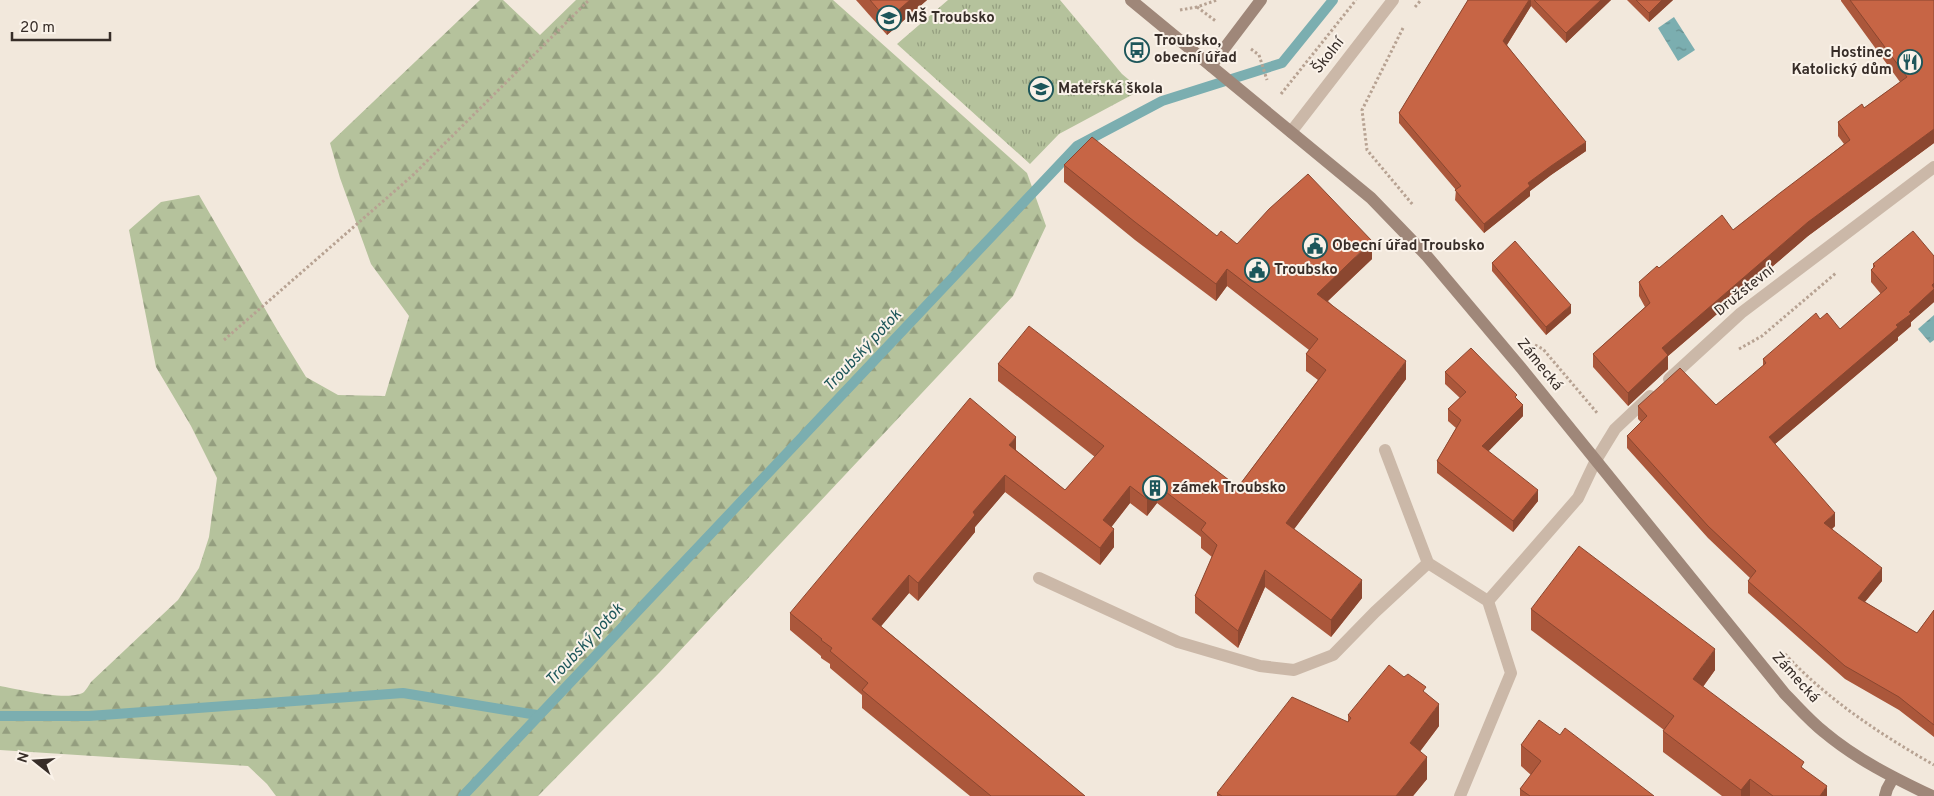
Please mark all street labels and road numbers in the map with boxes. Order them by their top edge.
street label: Školní [1307,32,1350,78]
street label: Družstevní [1711,260,1780,321]
street label: Zámecká [1512,335,1566,395]
street label: Zámecká [1767,649,1823,708]

